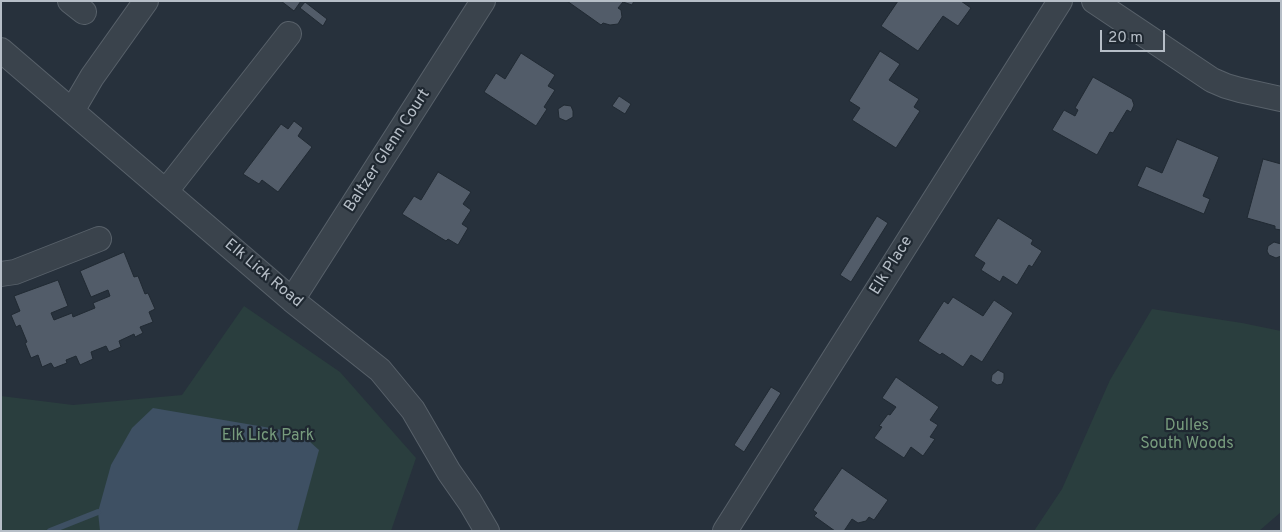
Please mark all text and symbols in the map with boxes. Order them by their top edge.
scale bar [1102,20,1167,52]
text: 20 m [1108,29,1143,48]
street label: Baltzer Glenn Court [341,86,435,216]
street label: Elk Place [866,233,918,299]
street label: Elk Lick Road [220,236,306,312]
park label: Dulles South Woods [1140,417,1234,455]
park label: Elk Lick Park [222,427,314,447]

